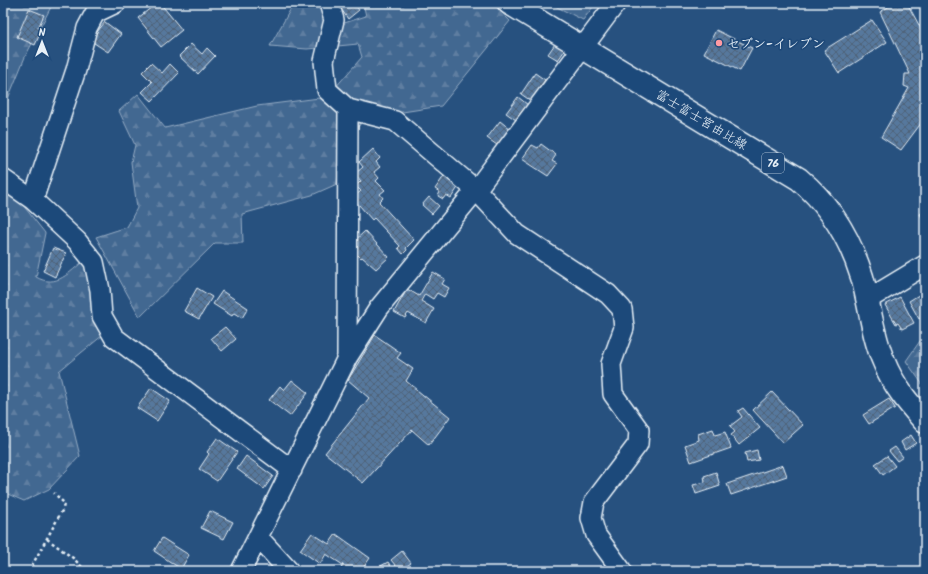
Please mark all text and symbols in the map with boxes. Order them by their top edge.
north arrow [22,22,62,62]
text: N [39,24,46,42]
place label: セブン-イレブン [727,34,825,55]
marker: セブン-イレブン [714,38,724,48]
street label: 富士富士宮由比線 [651,84,752,157]
road number: 76 [762,153,784,173]

